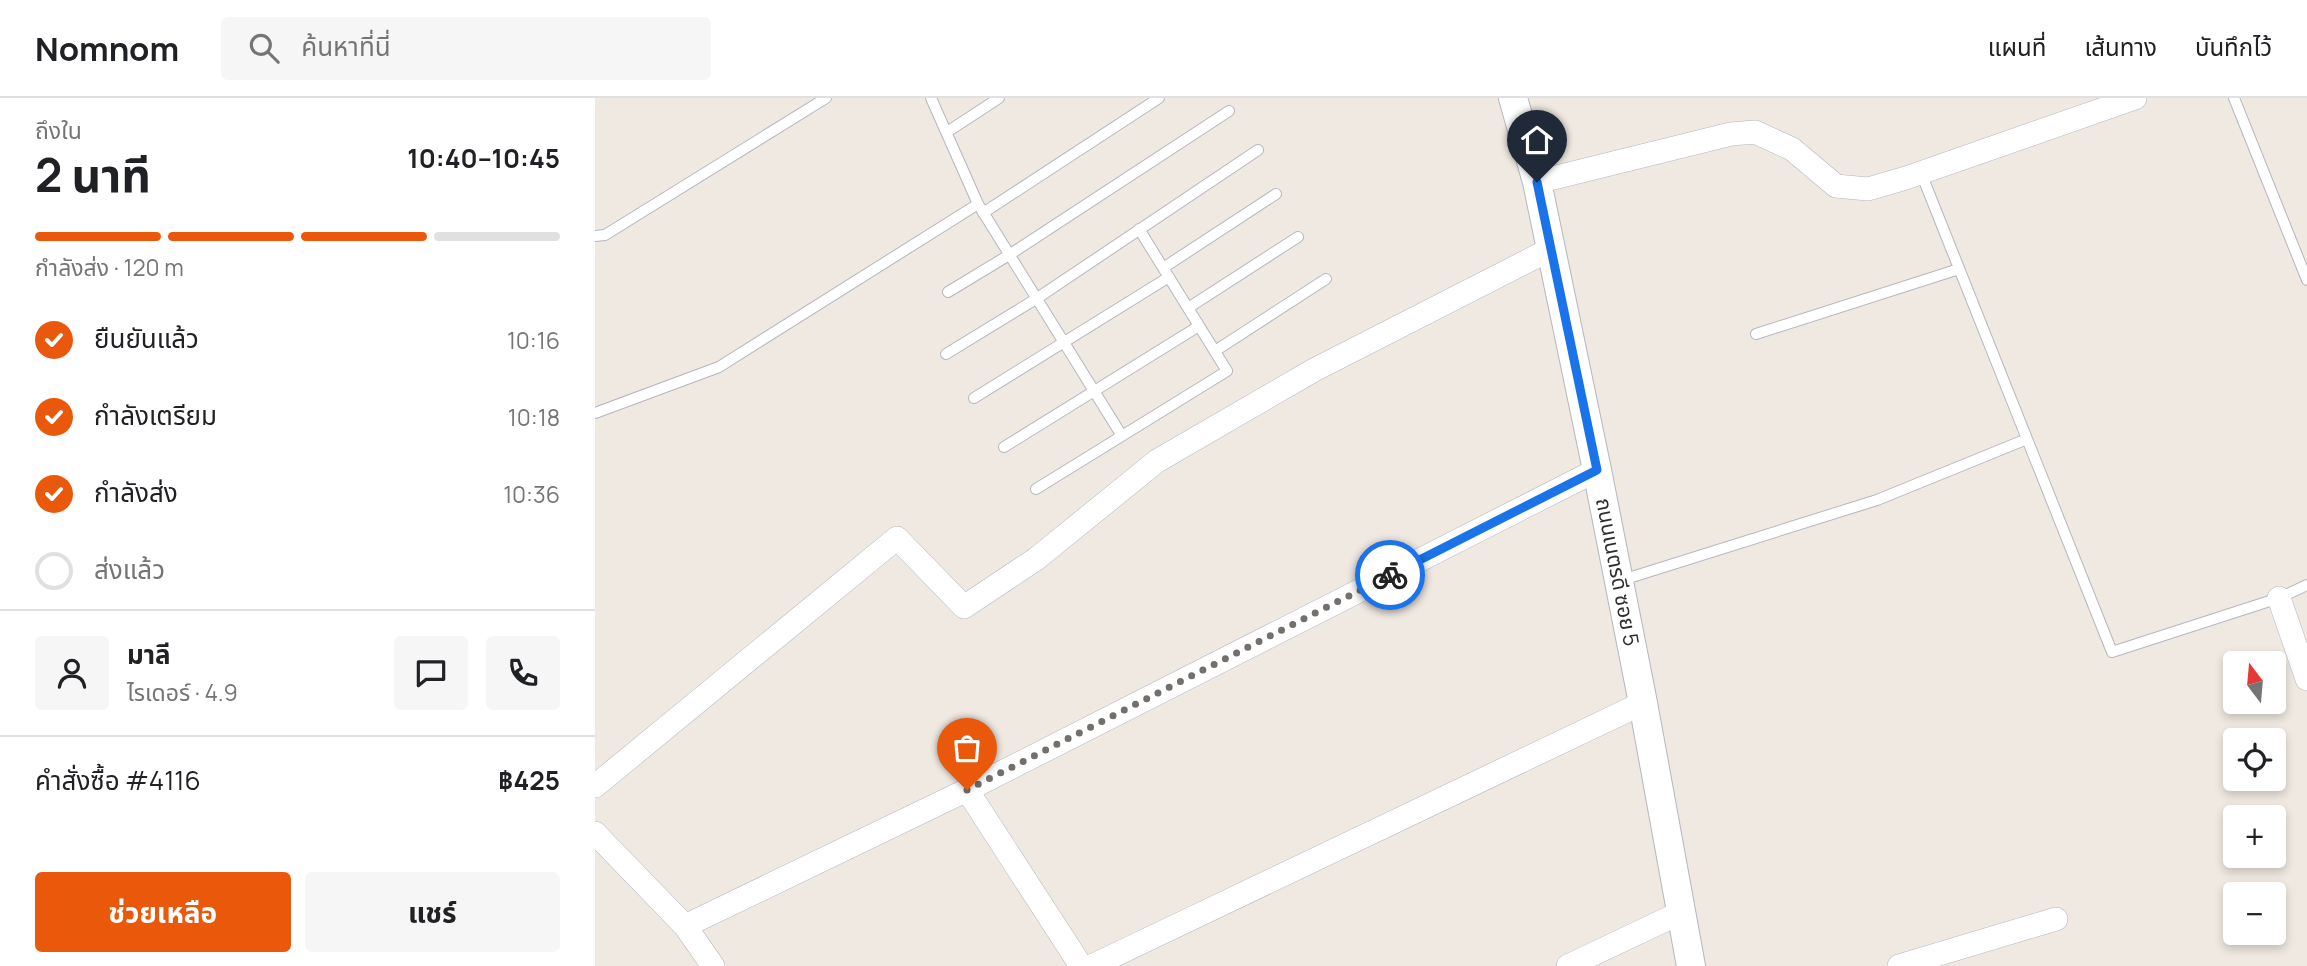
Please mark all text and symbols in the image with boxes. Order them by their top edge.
search box [221,17,711,80]
text: Nomnom [35,26,179,71]
text: ค้นหาที่นี่ [301,28,391,64]
icon: search [245,29,283,67]
text: แผนที่ [1988,30,2046,63]
text: เส้นทาง [2084,30,2157,63]
text: บันทึกไว้ [2195,30,2272,63]
pin [1507,110,1567,182]
text: ถึงใน [35,114,82,146]
icon: home [1518,121,1556,159]
text: 10:40–10:45 [407,140,560,176]
text: 2 นาที [35,143,151,206]
text: กำลังส่ง · 120 m [35,251,184,283]
text: ยืนยันแล้ว [94,320,199,356]
icon: check [35,321,73,359]
text: 10:16 [507,324,560,356]
text: กำลังเตรียม [94,397,217,433]
icon: check [35,398,73,436]
text: 10:18 [508,401,560,433]
text: กำลังส่ง [94,474,178,510]
icon: check [35,475,73,513]
text: 10:36 [503,478,560,510]
street label: ถนนเนตรดี ซอย 5 [1590,495,1646,648]
courier [1355,540,1425,610]
text: ส่งแล้ว [94,551,165,587]
icon: bike [1371,556,1409,594]
button: person [35,636,109,710]
text: มาลี [127,636,171,672]
button: chat [394,636,468,710]
button: phone [486,636,560,710]
north arrow [2223,651,2285,714]
map controls [2223,651,2286,945]
text: ไรเดอร์ · 4.9 [127,676,238,708]
pin [937,718,997,790]
button: locate [2223,728,2286,791]
icon: bag [948,729,986,767]
text: คำสั่งซื้อ #4116 [35,762,201,798]
text: ฿425 [498,762,560,798]
button: + [2223,805,2286,868]
button: ช่วยเหลือ [35,872,291,952]
button: แชร์ [305,872,560,952]
button: − [2223,882,2286,945]

